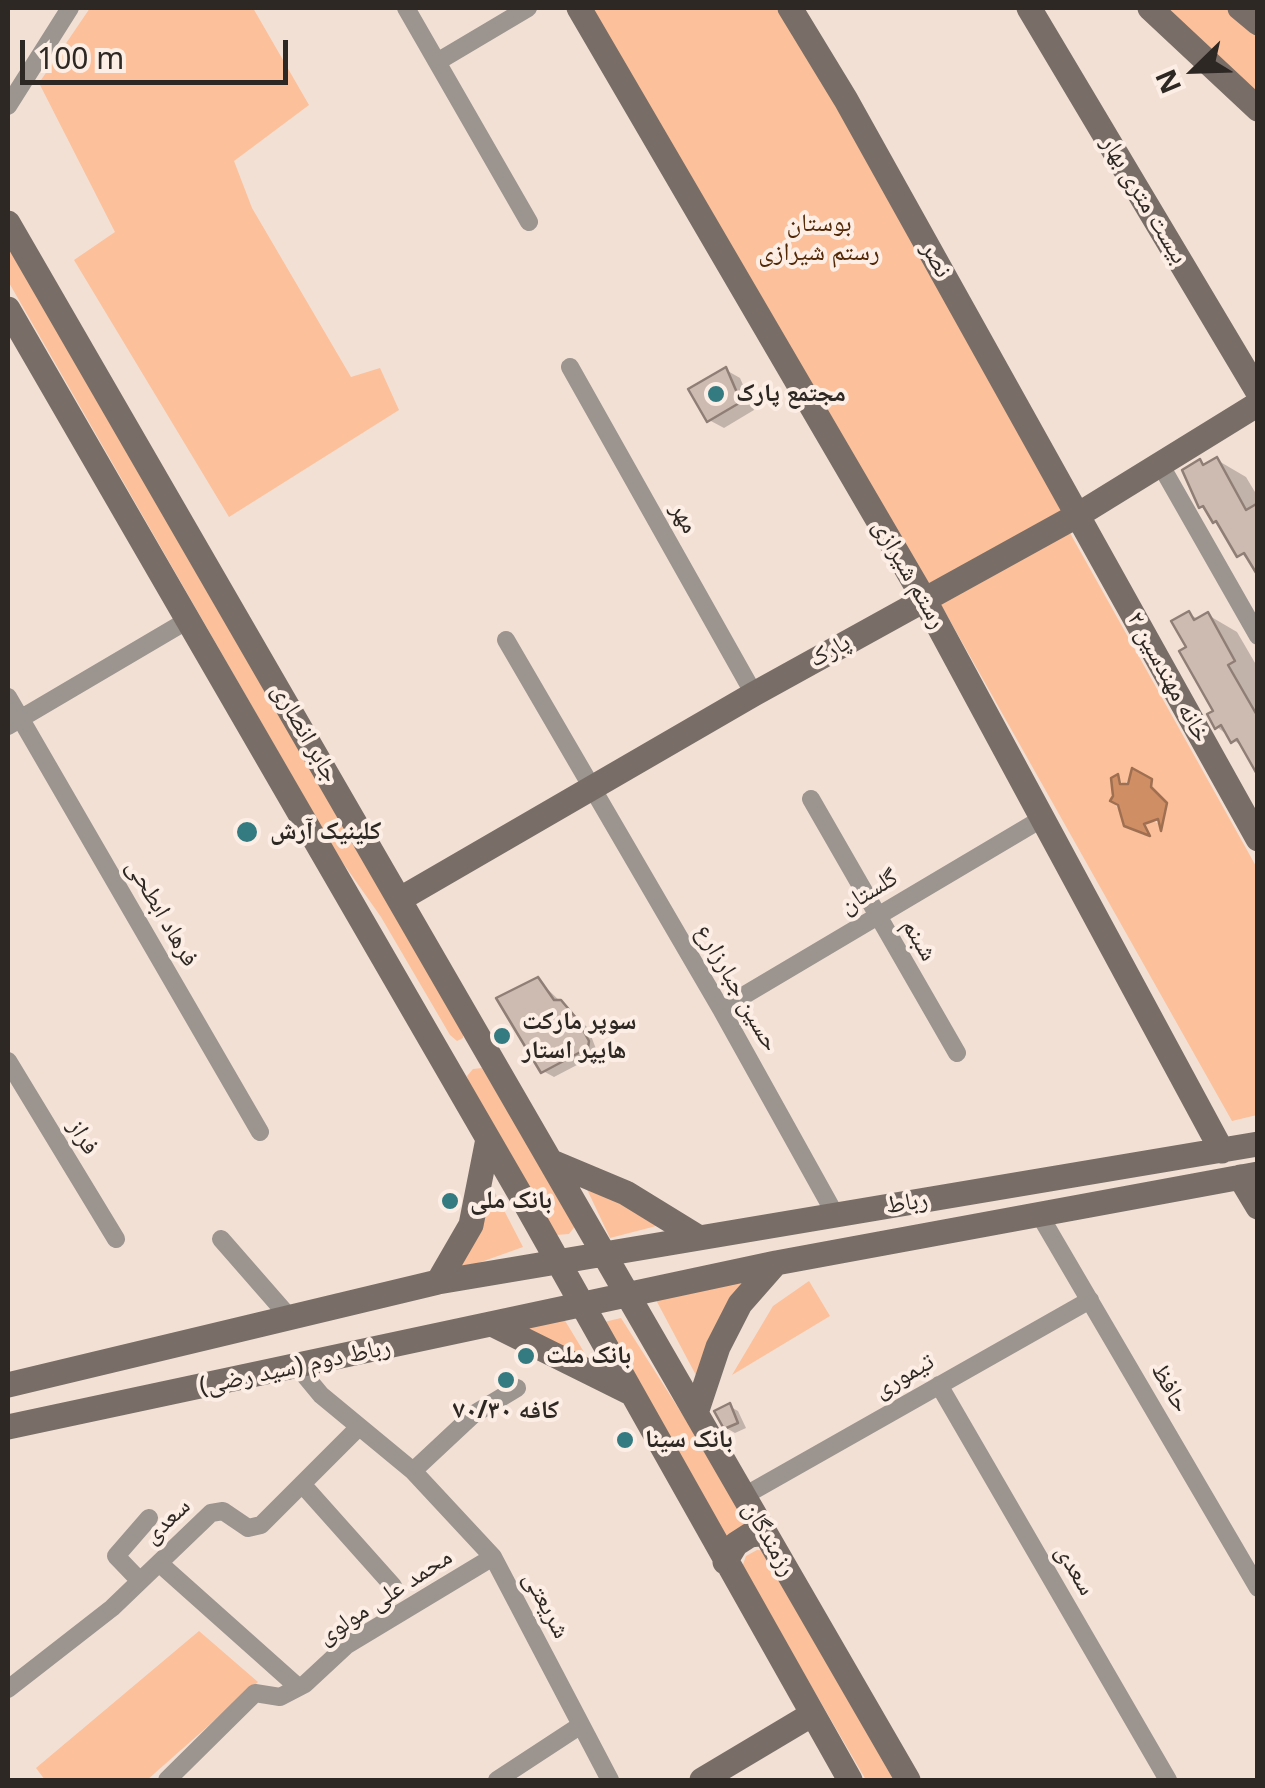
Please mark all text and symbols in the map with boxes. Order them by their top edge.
scale bar [25,20,292,82]
north arrow [1145,20,1245,120]
text: 100 m [37,37,124,78]
text: N [1145,64,1189,100]
street label: بیست متری بهار [1094,130,1194,270]
park label: بوستان رستم شیرازی [758,209,880,268]
street label: نصر [914,237,958,283]
place label: مجتمع پارک [736,379,846,409]
marker: مجتمع پارک [705,383,727,405]
street label: مهر [663,497,705,539]
street label: رستم شیرازی [866,514,952,634]
street label: خانه مهندسین ۲ [1120,606,1216,748]
street label: پارک [804,628,856,674]
street label: جابر انصاری [265,678,345,788]
place label: کلینیک آرش [270,817,381,847]
marker: کلینیک آرش [234,819,260,845]
street label: فرهاد ابطحی [119,854,205,972]
street label: گلستان [834,863,904,921]
street label: شبنم [895,913,943,967]
street label: حسین جبارزارع [688,919,786,1057]
place label: سوپر مارکت هایپر استار [522,1007,637,1066]
marker: سوپر مارکت هایپر استار [491,1025,513,1047]
street label: فراز [61,1114,105,1160]
street label: رباط [884,1185,930,1221]
place label: بانک ملی [470,1186,552,1216]
marker: بانک ملی [439,1190,461,1212]
street label: رباط دوم (سید رضی) [197,1332,393,1402]
place label: بانک ملت [546,1341,631,1371]
marker: بانک ملت [515,1345,537,1367]
street label: تیموری [868,1347,940,1405]
street label: حافظ [1144,1358,1196,1418]
marker: کافه ۷۰/۳۰ [495,1369,517,1391]
place label: کافه ۷۰/۳۰ [453,1396,559,1426]
place label: بانک سینا [645,1425,733,1455]
marker: بانک سینا [614,1429,636,1451]
street label: سعدی [137,1492,197,1550]
street label: رزمندگان [736,1496,802,1582]
street label: سعدی [1048,1539,1102,1601]
street label: محمد علی مولوی [312,1542,458,1652]
street label: شریعتی [516,1566,576,1644]

